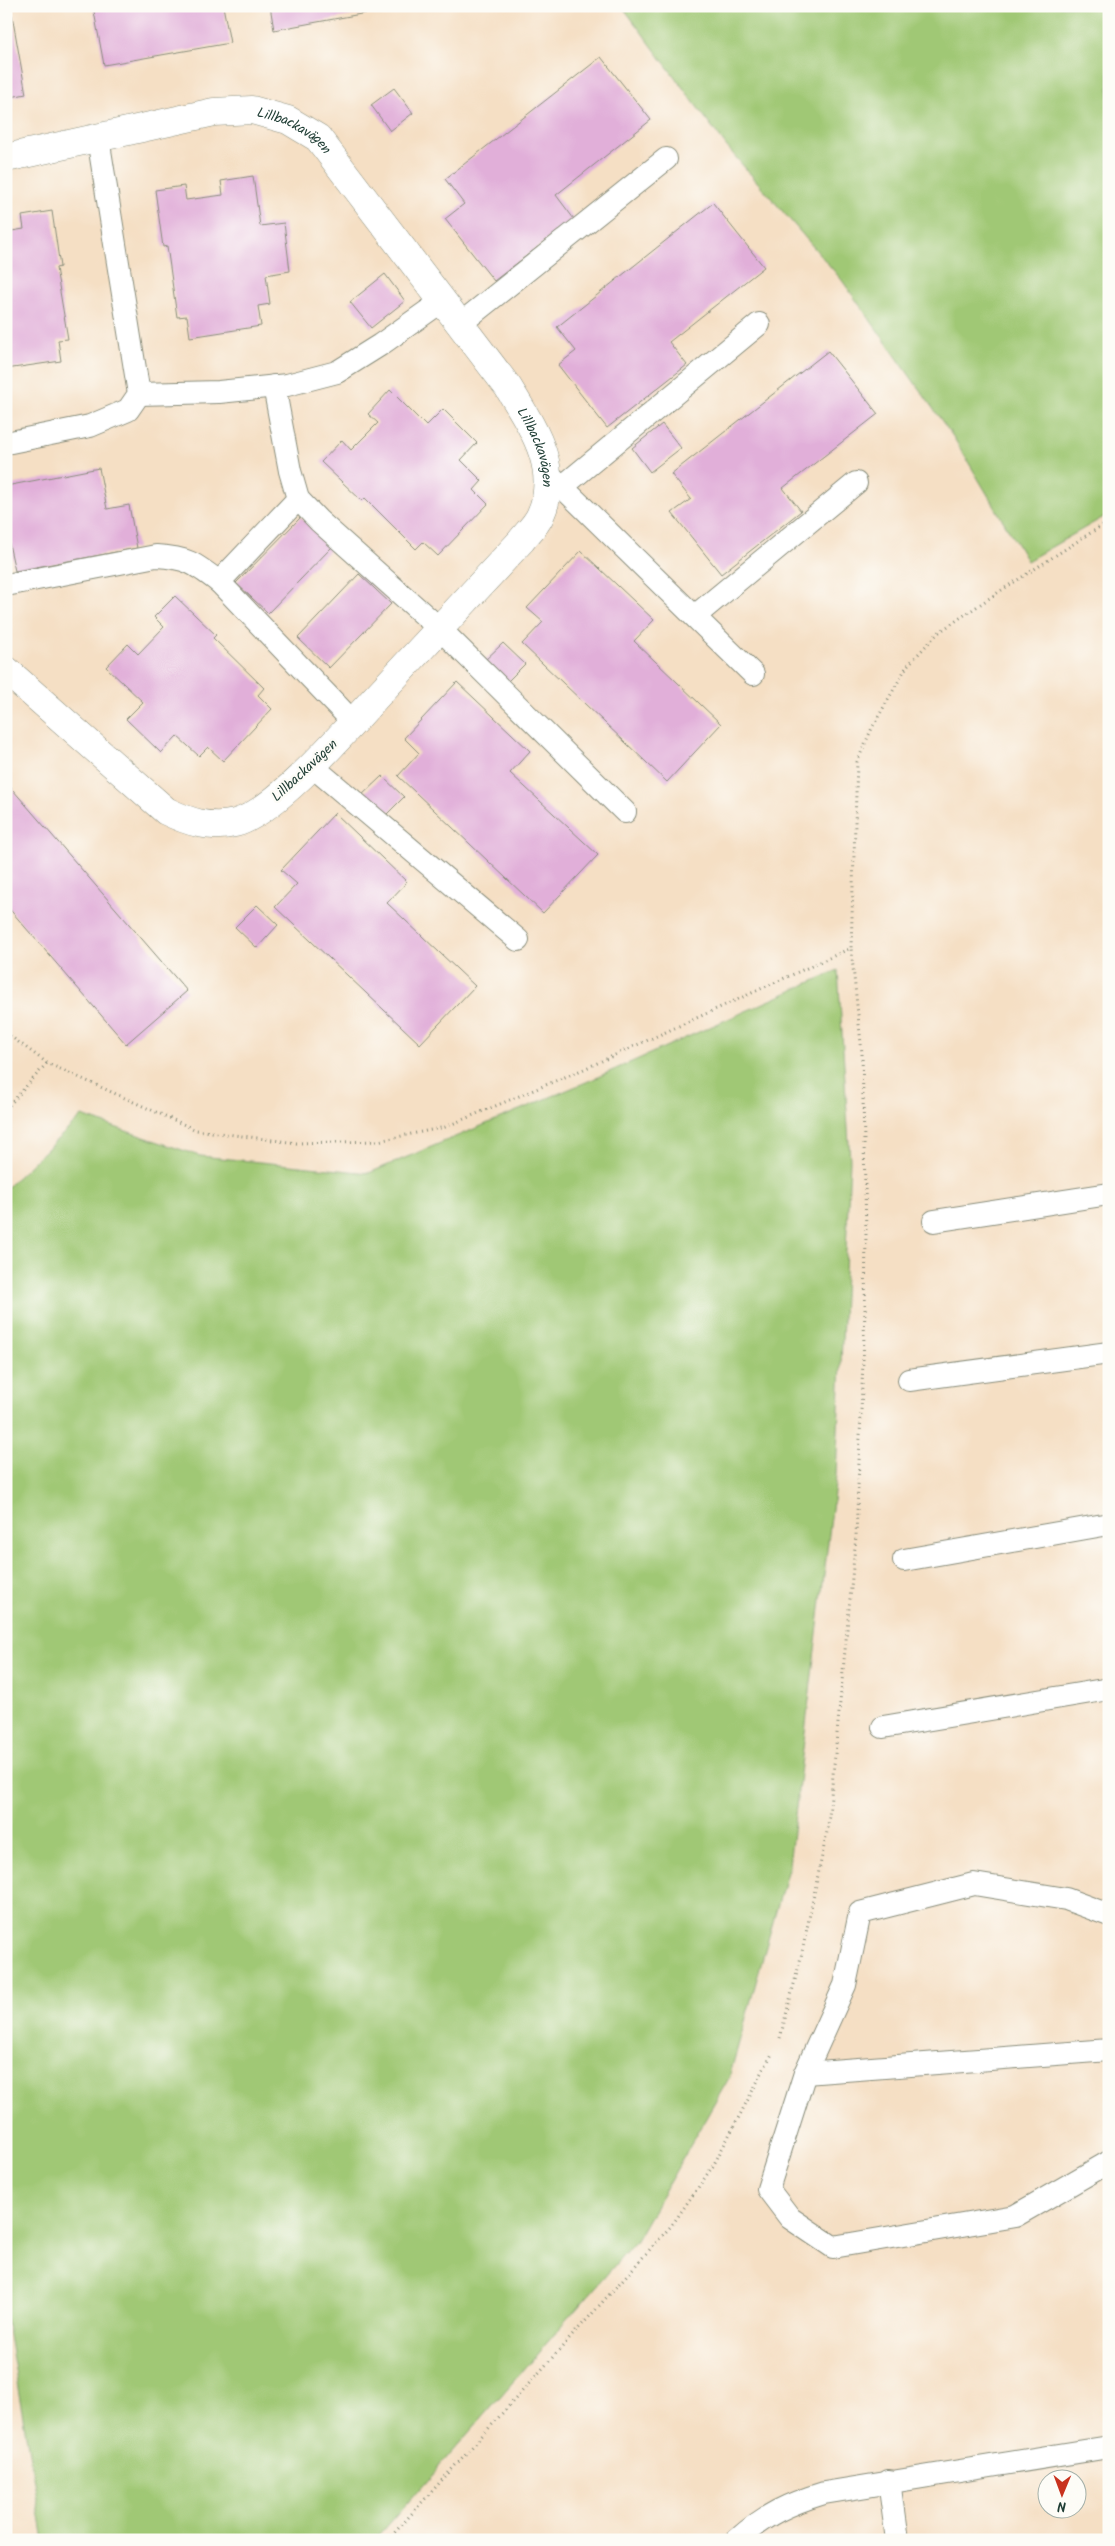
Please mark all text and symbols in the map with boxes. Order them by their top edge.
street label: Lillbackavägen [254,102,337,159]
street label: Lillbackavägen [511,404,558,487]
street label: Lillbackavägen [266,734,343,807]
north arrow [1038,2468,1088,2518]
text: N [1057,2495,1066,2517]

